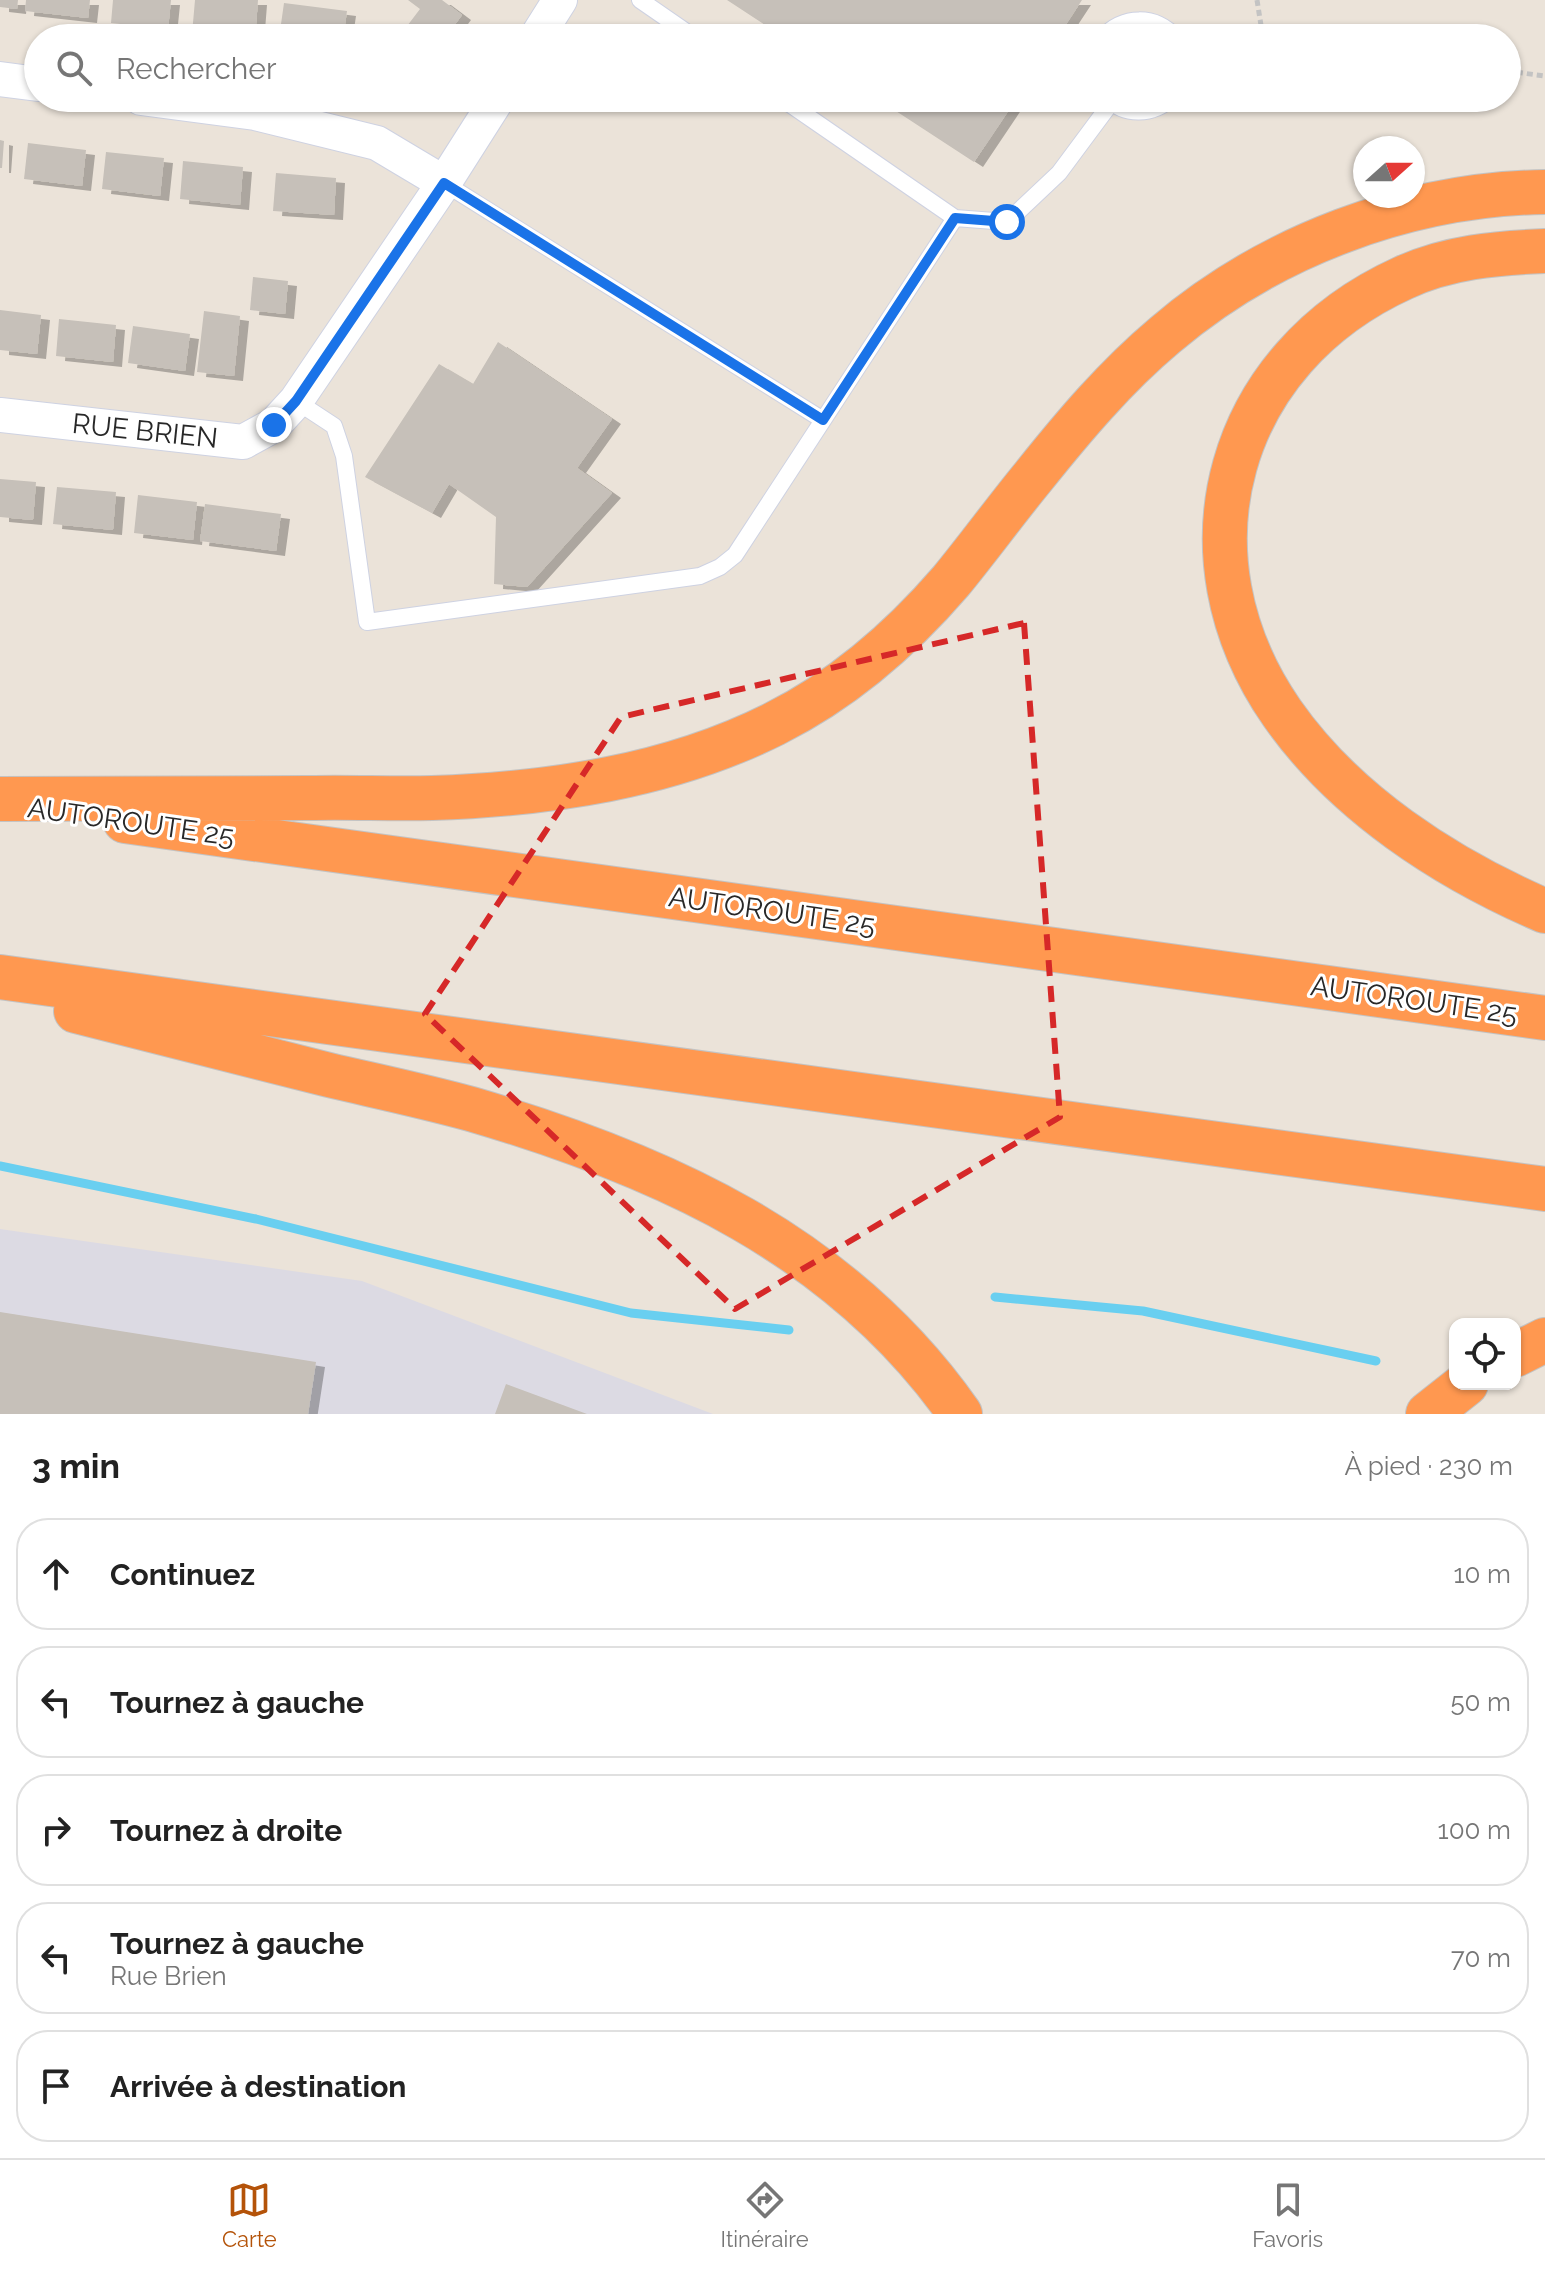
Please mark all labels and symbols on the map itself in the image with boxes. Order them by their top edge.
north arrow [1353,136,1425,208]
route start [989,204,1025,240]
street label: RUE BRIEN [71,407,219,455]
route end [256,407,292,443]
street label: AUTOROUTE 25 [26,791,236,853]
street label: AUTOROUTE 25 [667,880,877,942]
street label: AUTOROUTE 25 [1309,969,1519,1031]

